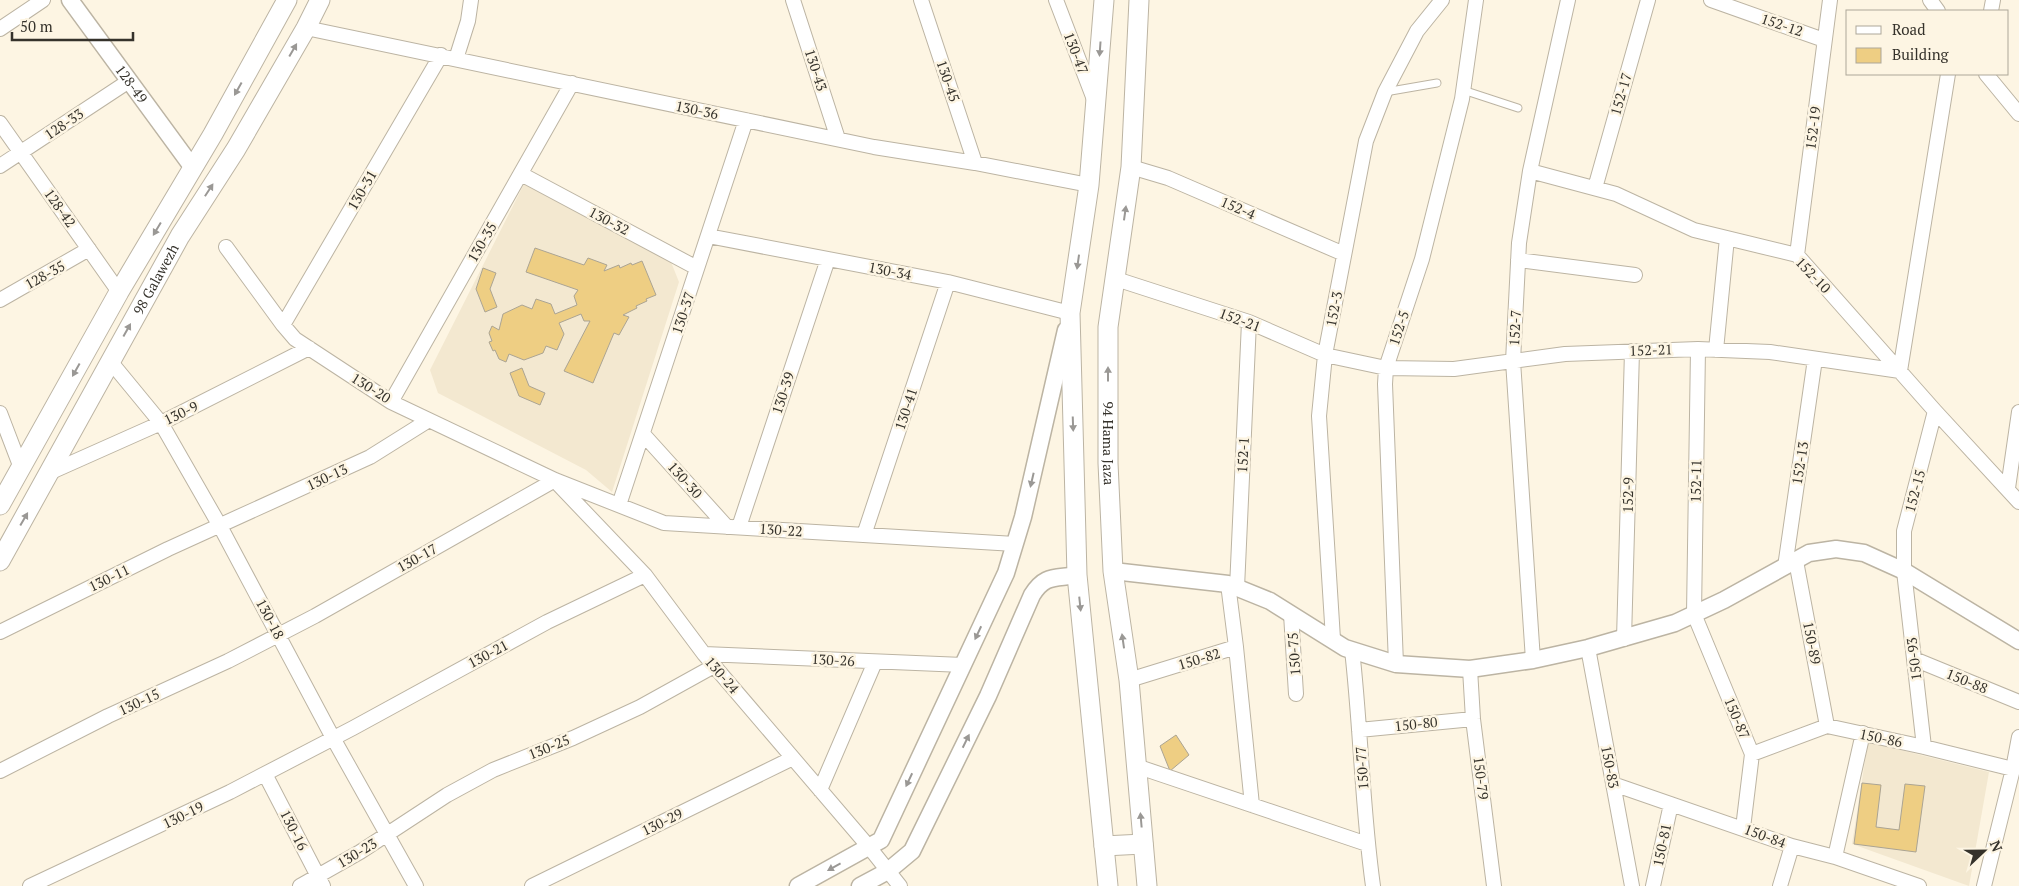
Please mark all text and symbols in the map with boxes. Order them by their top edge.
street label: 152-12 [1759,9,1806,41]
scale bar [12,10,134,42]
legend [1846,10,2009,75]
text: 50 m [20,16,53,36]
text: Road [1892,19,1925,39]
street label: 130-47 [1060,29,1093,76]
one-way arrow [1096,41,1104,57]
one-way arrow [288,44,297,57]
text: Building [1892,44,1950,64]
street label: 130-43 [801,46,832,93]
street label: 130-45 [932,57,964,104]
street label: 128-49 [111,61,152,107]
street label: 152-17 [1605,70,1636,117]
one-way arrow [234,82,243,95]
street label: 130-36 [674,96,721,123]
street label: 128-33 [40,104,87,144]
street label: 152-19 [1800,105,1825,151]
street label: 130-31 [343,166,381,213]
one-way arrow [205,183,214,196]
street label: 128-42 [40,185,81,231]
street label: 152-4 [1218,192,1259,223]
street label: 130-32 [586,202,633,239]
one-way arrow [1121,205,1129,221]
street label: 130-35 [463,218,501,265]
one-way arrow [152,223,161,236]
street label: 98 Galawezh [128,240,183,318]
street label: 152-10 [1791,252,1835,297]
one-way arrow [1073,255,1081,271]
street label: 128-35 [21,256,68,293]
street label: 130-34 [867,257,914,284]
street label: 130-37 [667,289,698,336]
street label: 152-3 [1321,290,1346,328]
street label: 152-21 [1217,303,1264,336]
street label: 152-5 [1384,308,1413,348]
street label: 152-7 [1504,310,1525,346]
one-way arrow [123,323,132,337]
street label: 152-21 [1629,339,1673,360]
one-way arrow [71,363,80,377]
one-way arrow [1104,366,1112,382]
street label: 130-20 [348,368,395,407]
street label: 130-39 [767,369,798,416]
street label: 130-41 [890,385,921,432]
street label: 130-9 [161,396,201,429]
street label: 94 Hama Jaza [1099,401,1119,486]
one-way arrow [1069,416,1077,432]
street label: 152-1 [1232,437,1253,473]
street label: 152-13 [1787,440,1812,486]
street label: 130-30 [664,457,707,502]
street label: 130-13 [303,459,350,494]
street label: 152-11 [1686,459,1705,503]
street label: 152-15 [1900,468,1929,514]
one-way arrow [1028,473,1036,488]
street label: 152-9 [1618,477,1637,513]
one-way arrow [20,511,28,526]
street label: 130-22 [759,519,803,540]
street label: 130-17 [393,539,440,576]
street label: 130-11 [85,560,132,596]
street label: 130-18 [252,595,289,642]
one-way arrow [1076,596,1084,612]
street label: 150-89 [1799,620,1826,666]
one-way arrow [974,626,982,640]
street label: 150-75 [1283,632,1304,676]
one-way arrow [1119,633,1127,649]
street label: 130-21 [464,635,511,672]
street label: 150-93 [1901,636,1926,682]
street label: 150-82 [1175,643,1222,674]
street label: 130-26 [811,649,856,670]
street label: 130-24 [701,652,744,698]
street label: 150-88 [1944,664,1991,697]
street label: 130-15 [115,684,162,719]
street label: 150-87 [1720,694,1755,741]
street label: 150-80 [1393,712,1438,735]
street label: 150-86 [1858,724,1905,751]
street label: 130-25 [525,730,572,763]
one-way arrow [962,734,970,748]
street label: 150-83 [1597,744,1624,790]
street label: 150-77 [1351,746,1372,790]
street label: 150-79 [1469,755,1494,801]
one-way arrow [905,773,913,787]
street label: 130-19 [159,797,206,833]
street label: 130-29 [638,804,685,840]
street label: 130-16 [276,806,313,854]
one-way arrow [1137,812,1145,828]
street label: 150-84 [1742,819,1789,852]
street label: 150-81 [1648,822,1675,868]
north arrow [1959,826,2009,876]
street label: 130-23 [333,833,380,872]
text: N [1986,837,2007,855]
one-way arrow [827,862,840,871]

